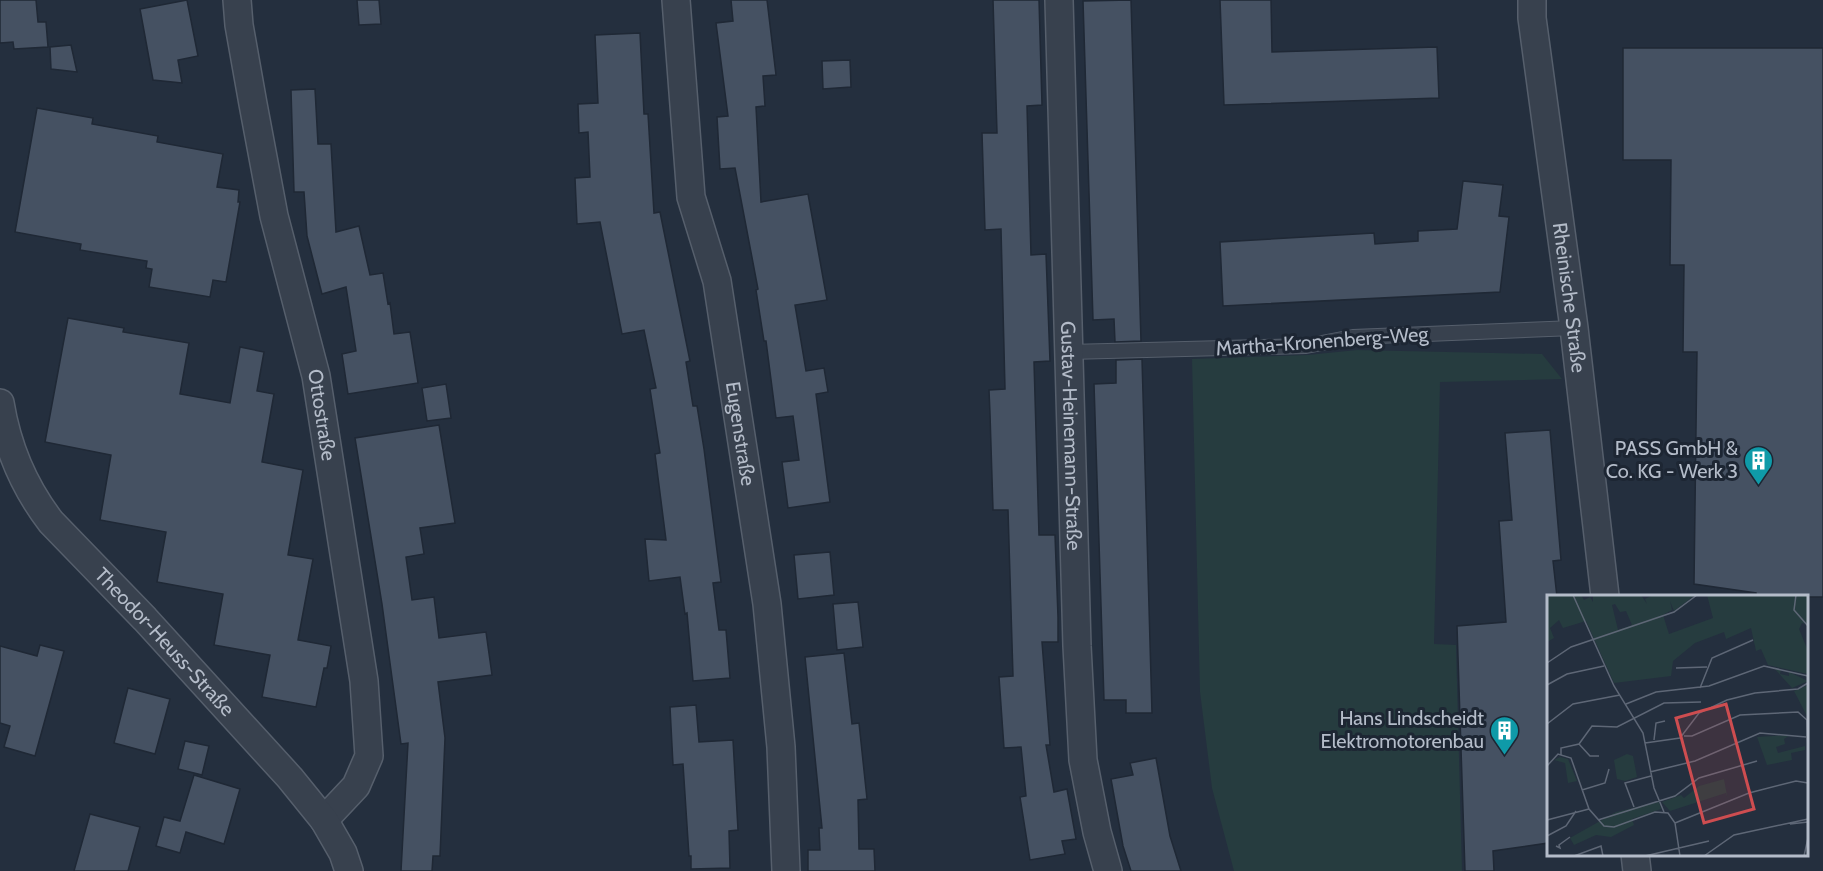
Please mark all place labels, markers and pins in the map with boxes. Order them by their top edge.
place label: PASS GmbH & Co. KG - Werk 3 [1606,436,1738,483]
building icon: PASS GmbH & Co. KG - Werk 3 [1743,444,1775,486]
place label: Hans Lindscheidt Elektromotorenbau [1321,706,1484,753]
building icon: Hans Lindscheidt Elektromotorenbau [1489,714,1521,756]

